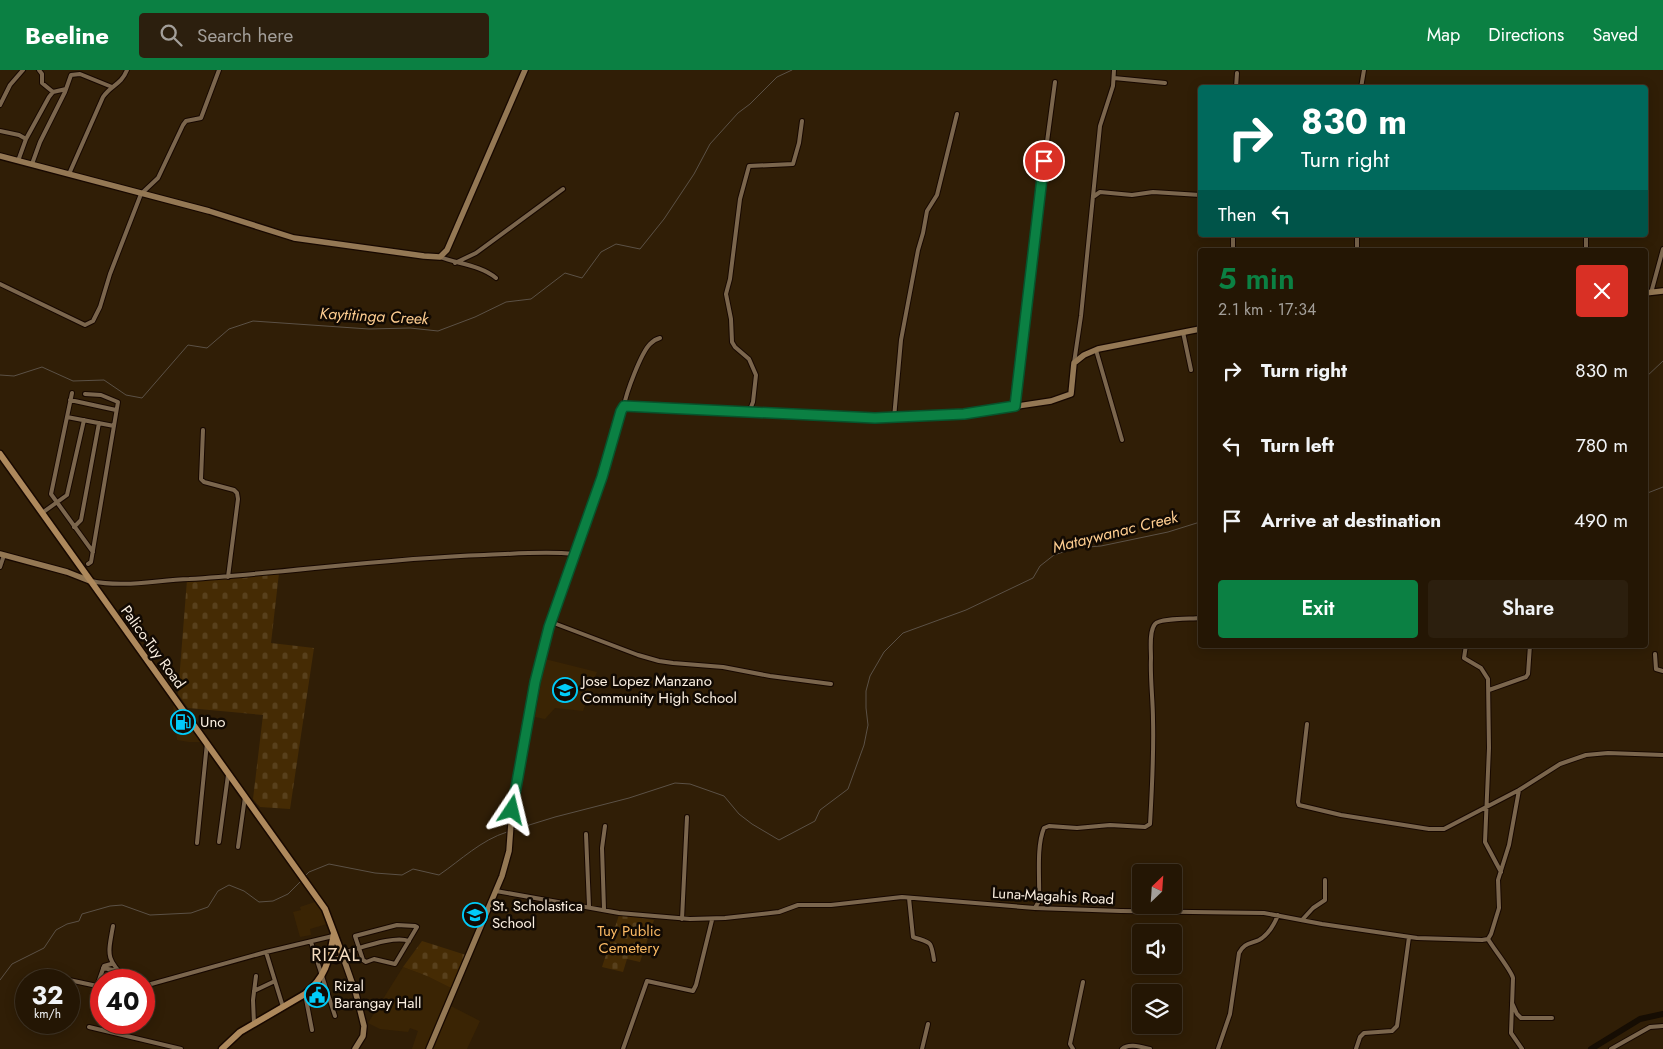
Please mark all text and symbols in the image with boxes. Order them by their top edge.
search box [139,13,489,58]
text: Beeline [25,18,109,53]
icon: search [157,21,185,49]
text: Search here [197,22,293,49]
text: Map [1427,22,1460,48]
text: Directions [1488,22,1564,48]
text: Saved [1592,22,1638,48]
text: 830 m [1301,97,1407,147]
icon: right [1218,105,1283,170]
pin [1023,140,1065,182]
text: Turn right [1301,143,1389,175]
icon: arrive [1030,147,1058,175]
icon: left [1267,200,1295,228]
text: Then [1218,201,1257,228]
text: 5 min [1218,257,1295,300]
button: close [1576,265,1628,317]
text: 2.1 km · 17:34 [1218,298,1316,321]
water label: Kaytitinga Creek [319,302,430,330]
icon: right [1218,357,1246,385]
text: Turn right [1261,357,1347,384]
text: 830 m [1575,357,1628,384]
icon: left [1218,432,1246,460]
text: Turn left [1261,432,1334,459]
text: 780 m [1576,432,1628,459]
water label: Mataywanac Creek [1050,505,1181,559]
icon: arrive [1218,507,1246,535]
text: Arrive at destination [1261,507,1441,534]
text: 490 m [1574,507,1628,534]
button: Exit [1218,580,1418,638]
button: Share [1428,580,1628,638]
street label: Palico-Tuy Road [115,601,191,693]
place label: Jose Lopez Manzano Community High School [580,670,737,709]
school or university icon: Jose Lopez Manzano Community High School [552,677,578,703]
fuel station icon: Uno [170,709,196,735]
place label: Uno [200,711,225,733]
position arrow [485,783,537,835]
north arrow [1132,864,1182,914]
map controls [1132,864,1182,1034]
street label: Luna-Magahis Road [991,882,1115,910]
place label: St. Scholastica School [492,895,583,934]
school or university icon: St. Scholastica School [462,902,488,928]
park label: Tuy Public Cemetery [597,920,661,959]
button: sound [1132,924,1182,974]
district label: RIZAL [311,942,361,968]
speed limit sign: 40 [90,969,155,1034]
place label: Rizal Barangay Hall [334,975,421,1014]
text: 32 [32,977,63,1013]
public building icon: Rizal Barangay Hall [304,982,330,1008]
button: layers [1132,984,1182,1034]
text: km/h [34,1005,61,1023]

